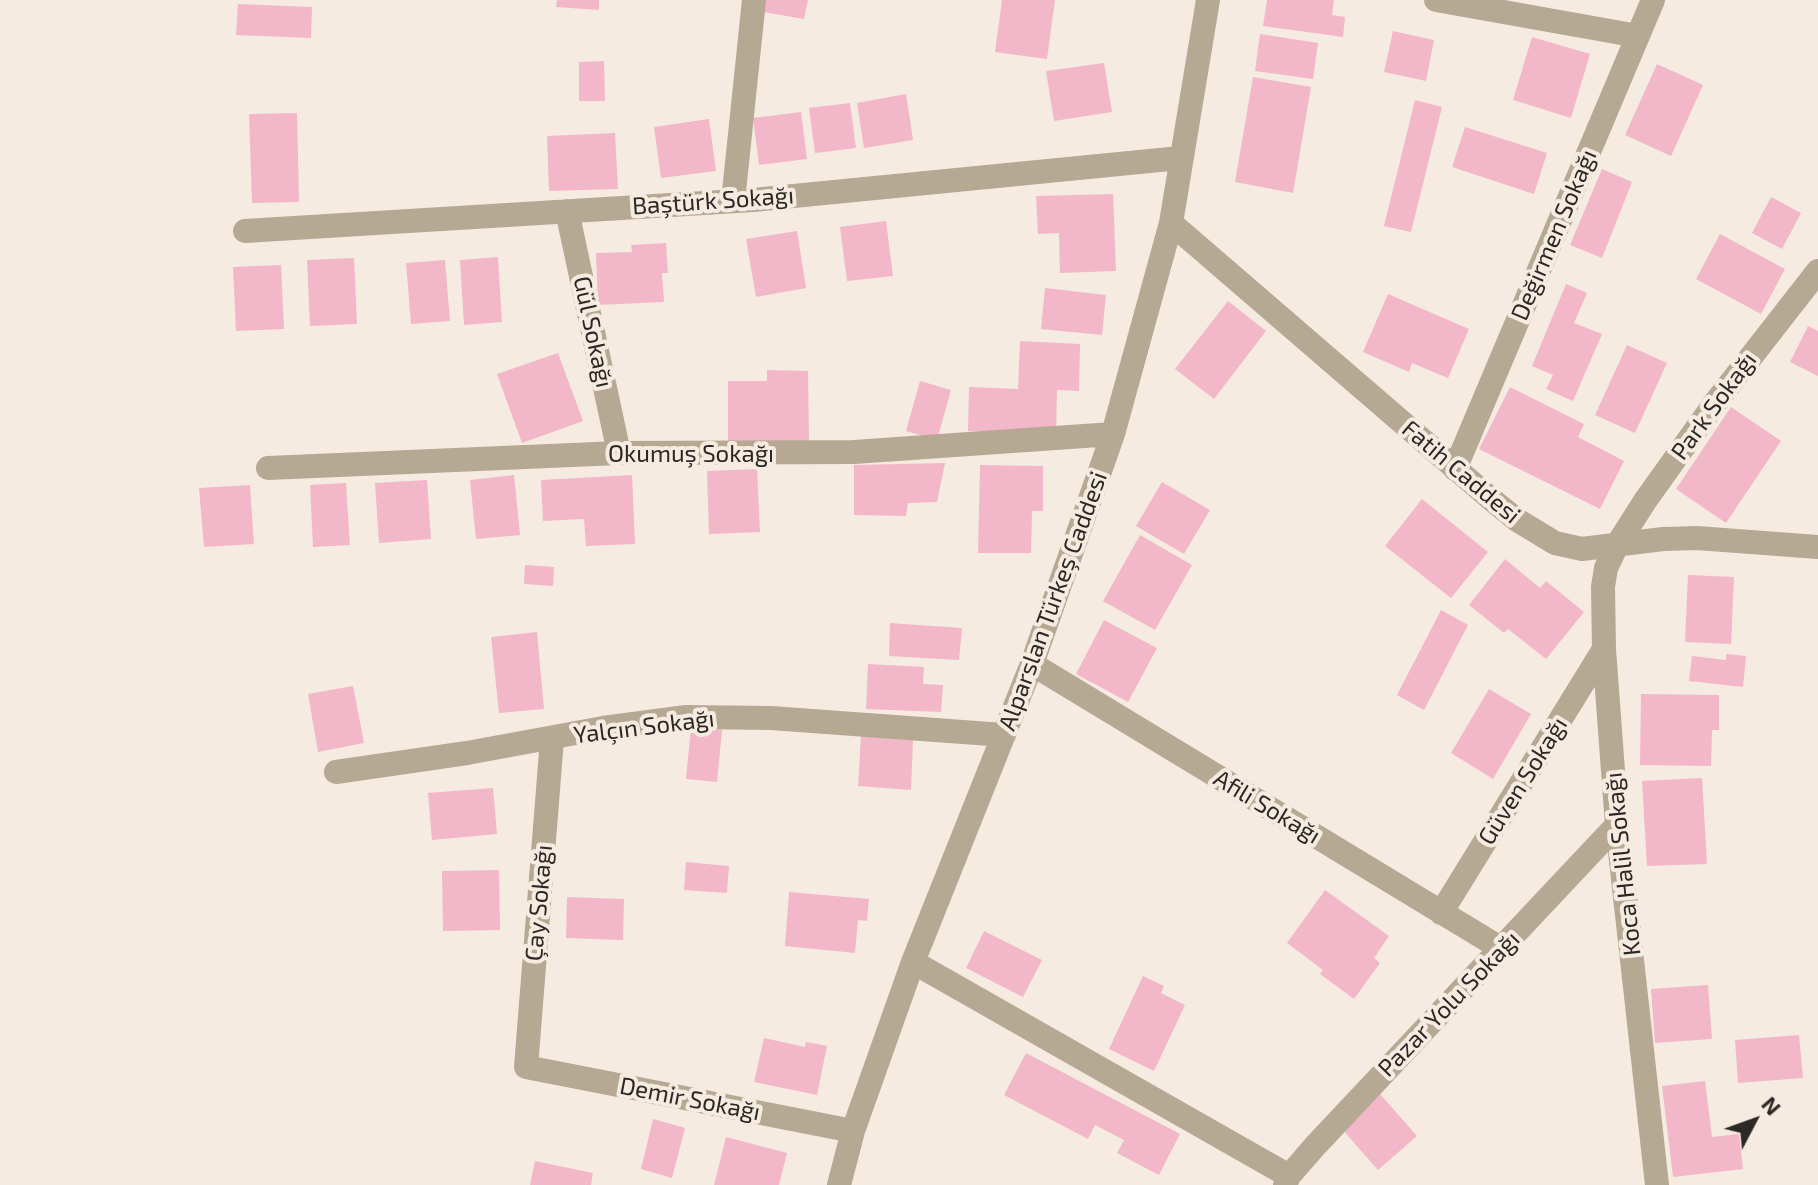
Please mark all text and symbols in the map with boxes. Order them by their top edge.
street label: Değirmen Sokağı [1505,145,1603,325]
street label: Baştürk Sokağı [631,181,795,221]
street label: Gül Sokağı [567,274,619,390]
street label: Park Sokağı [1665,346,1763,466]
street label: Fatih Caddesi [1396,414,1526,530]
street label: Okumuş Sokağı [608,440,774,468]
street label: Alparslan Türkeş Caddesi [993,468,1113,734]
street label: Yalçın Sokağı [572,704,716,750]
street label: Güven Sokağı [1472,712,1574,850]
street label: Afili Sokağı [1208,764,1326,850]
street label: Koca Halil Sokağı [1599,771,1647,957]
street label: Çay Sokağı [520,844,558,962]
street label: Pazar Yolu Sokağı [1372,925,1526,1083]
street label: Demir Sokağı [617,1071,763,1127]
north arrow [1714,1081,1794,1161]
text: N [1757,1091,1787,1120]

